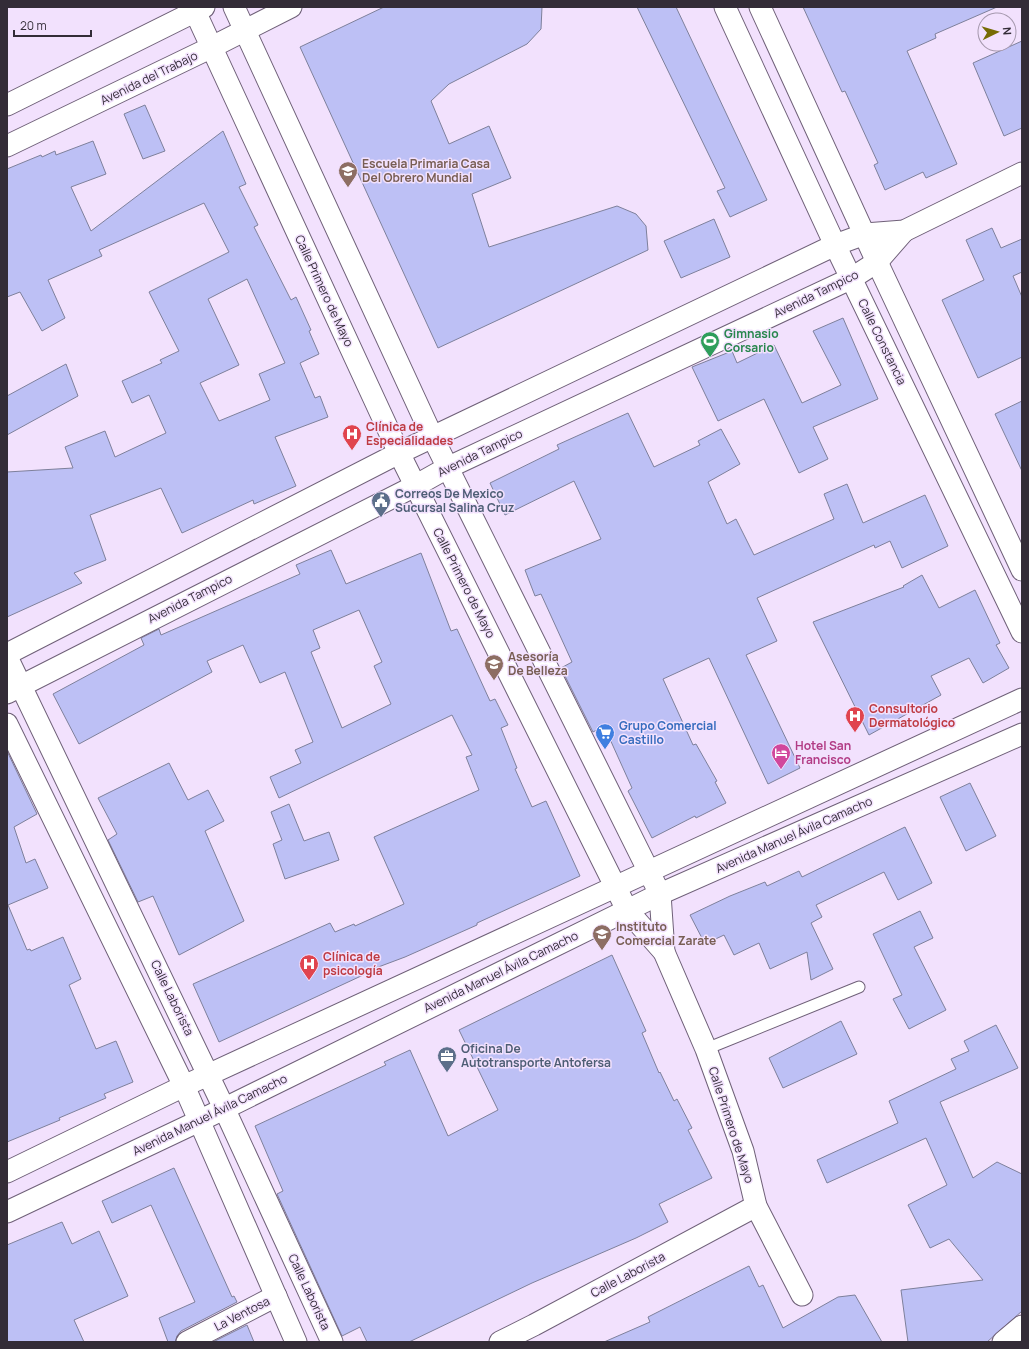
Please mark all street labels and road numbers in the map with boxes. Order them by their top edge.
street label: Avenida del Trabajo [97,47,200,109]
street label: Calle Primero de Mayo [291,232,358,349]
street label: Avenida Tampico [770,266,861,321]
street label: Calle Constancia [854,296,911,388]
street label: Avenida Tampico [434,425,525,480]
street label: Calle Primero de Mayo [429,525,500,641]
street label: Avenida Tampico [145,570,235,627]
street label: Avenida Manuel Ávila Camacho [713,792,875,877]
street label: Avenida Manuel Ávila Camacho [421,927,581,1016]
street label: Calle Laborista [147,957,198,1038]
street label: Calle Primero de Mayo [705,1064,758,1185]
street label: Avenida Manuel Ávila Camacho [130,1070,290,1159]
street label: Calle Laborista [587,1248,668,1301]
street label: Calle Laborista [284,1251,335,1333]
street label: La Ventosa [211,1292,272,1335]

